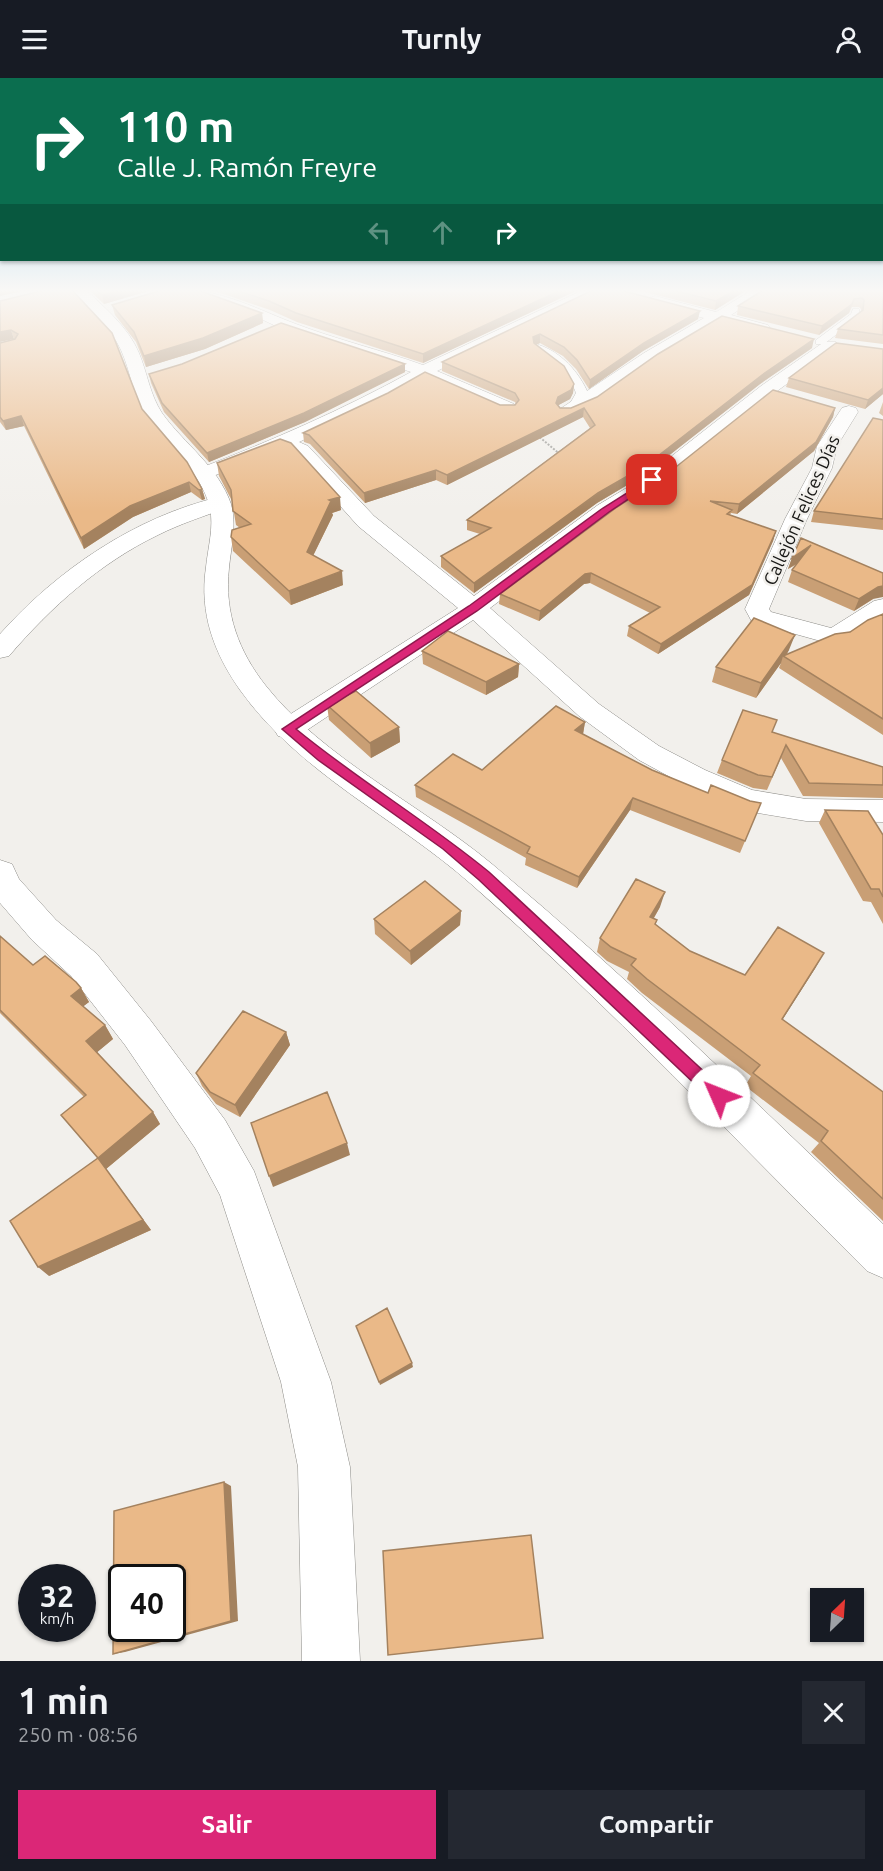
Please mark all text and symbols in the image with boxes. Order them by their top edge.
icon: menu [18,23,51,56]
icon: person [832,23,865,56]
text: Turnly [402,24,481,54]
icon: right [18,102,96,180]
text: 110 m [117,103,234,150]
text: Calle J. Ramón Freyre [117,152,377,182]
icon: left [363,216,396,249]
icon: ahead [426,216,459,249]
icon: right [489,216,522,249]
street label: Callejón Felices Días [759,432,843,588]
pin [626,454,677,505]
icon: arrive [635,463,668,496]
position arrow [687,1064,751,1128]
speed limit sign: 40 [108,1564,186,1642]
text: 32 [40,1579,74,1613]
north arrow [810,1588,864,1642]
map controls [810,1588,864,1642]
text: km/h [40,1610,74,1627]
text: 1 min [18,1680,109,1721]
button: close [802,1681,865,1744]
text: 250 m · 08:56 [18,1723,138,1746]
button: Salir [18,1790,436,1859]
button: Compartir [448,1790,865,1859]

